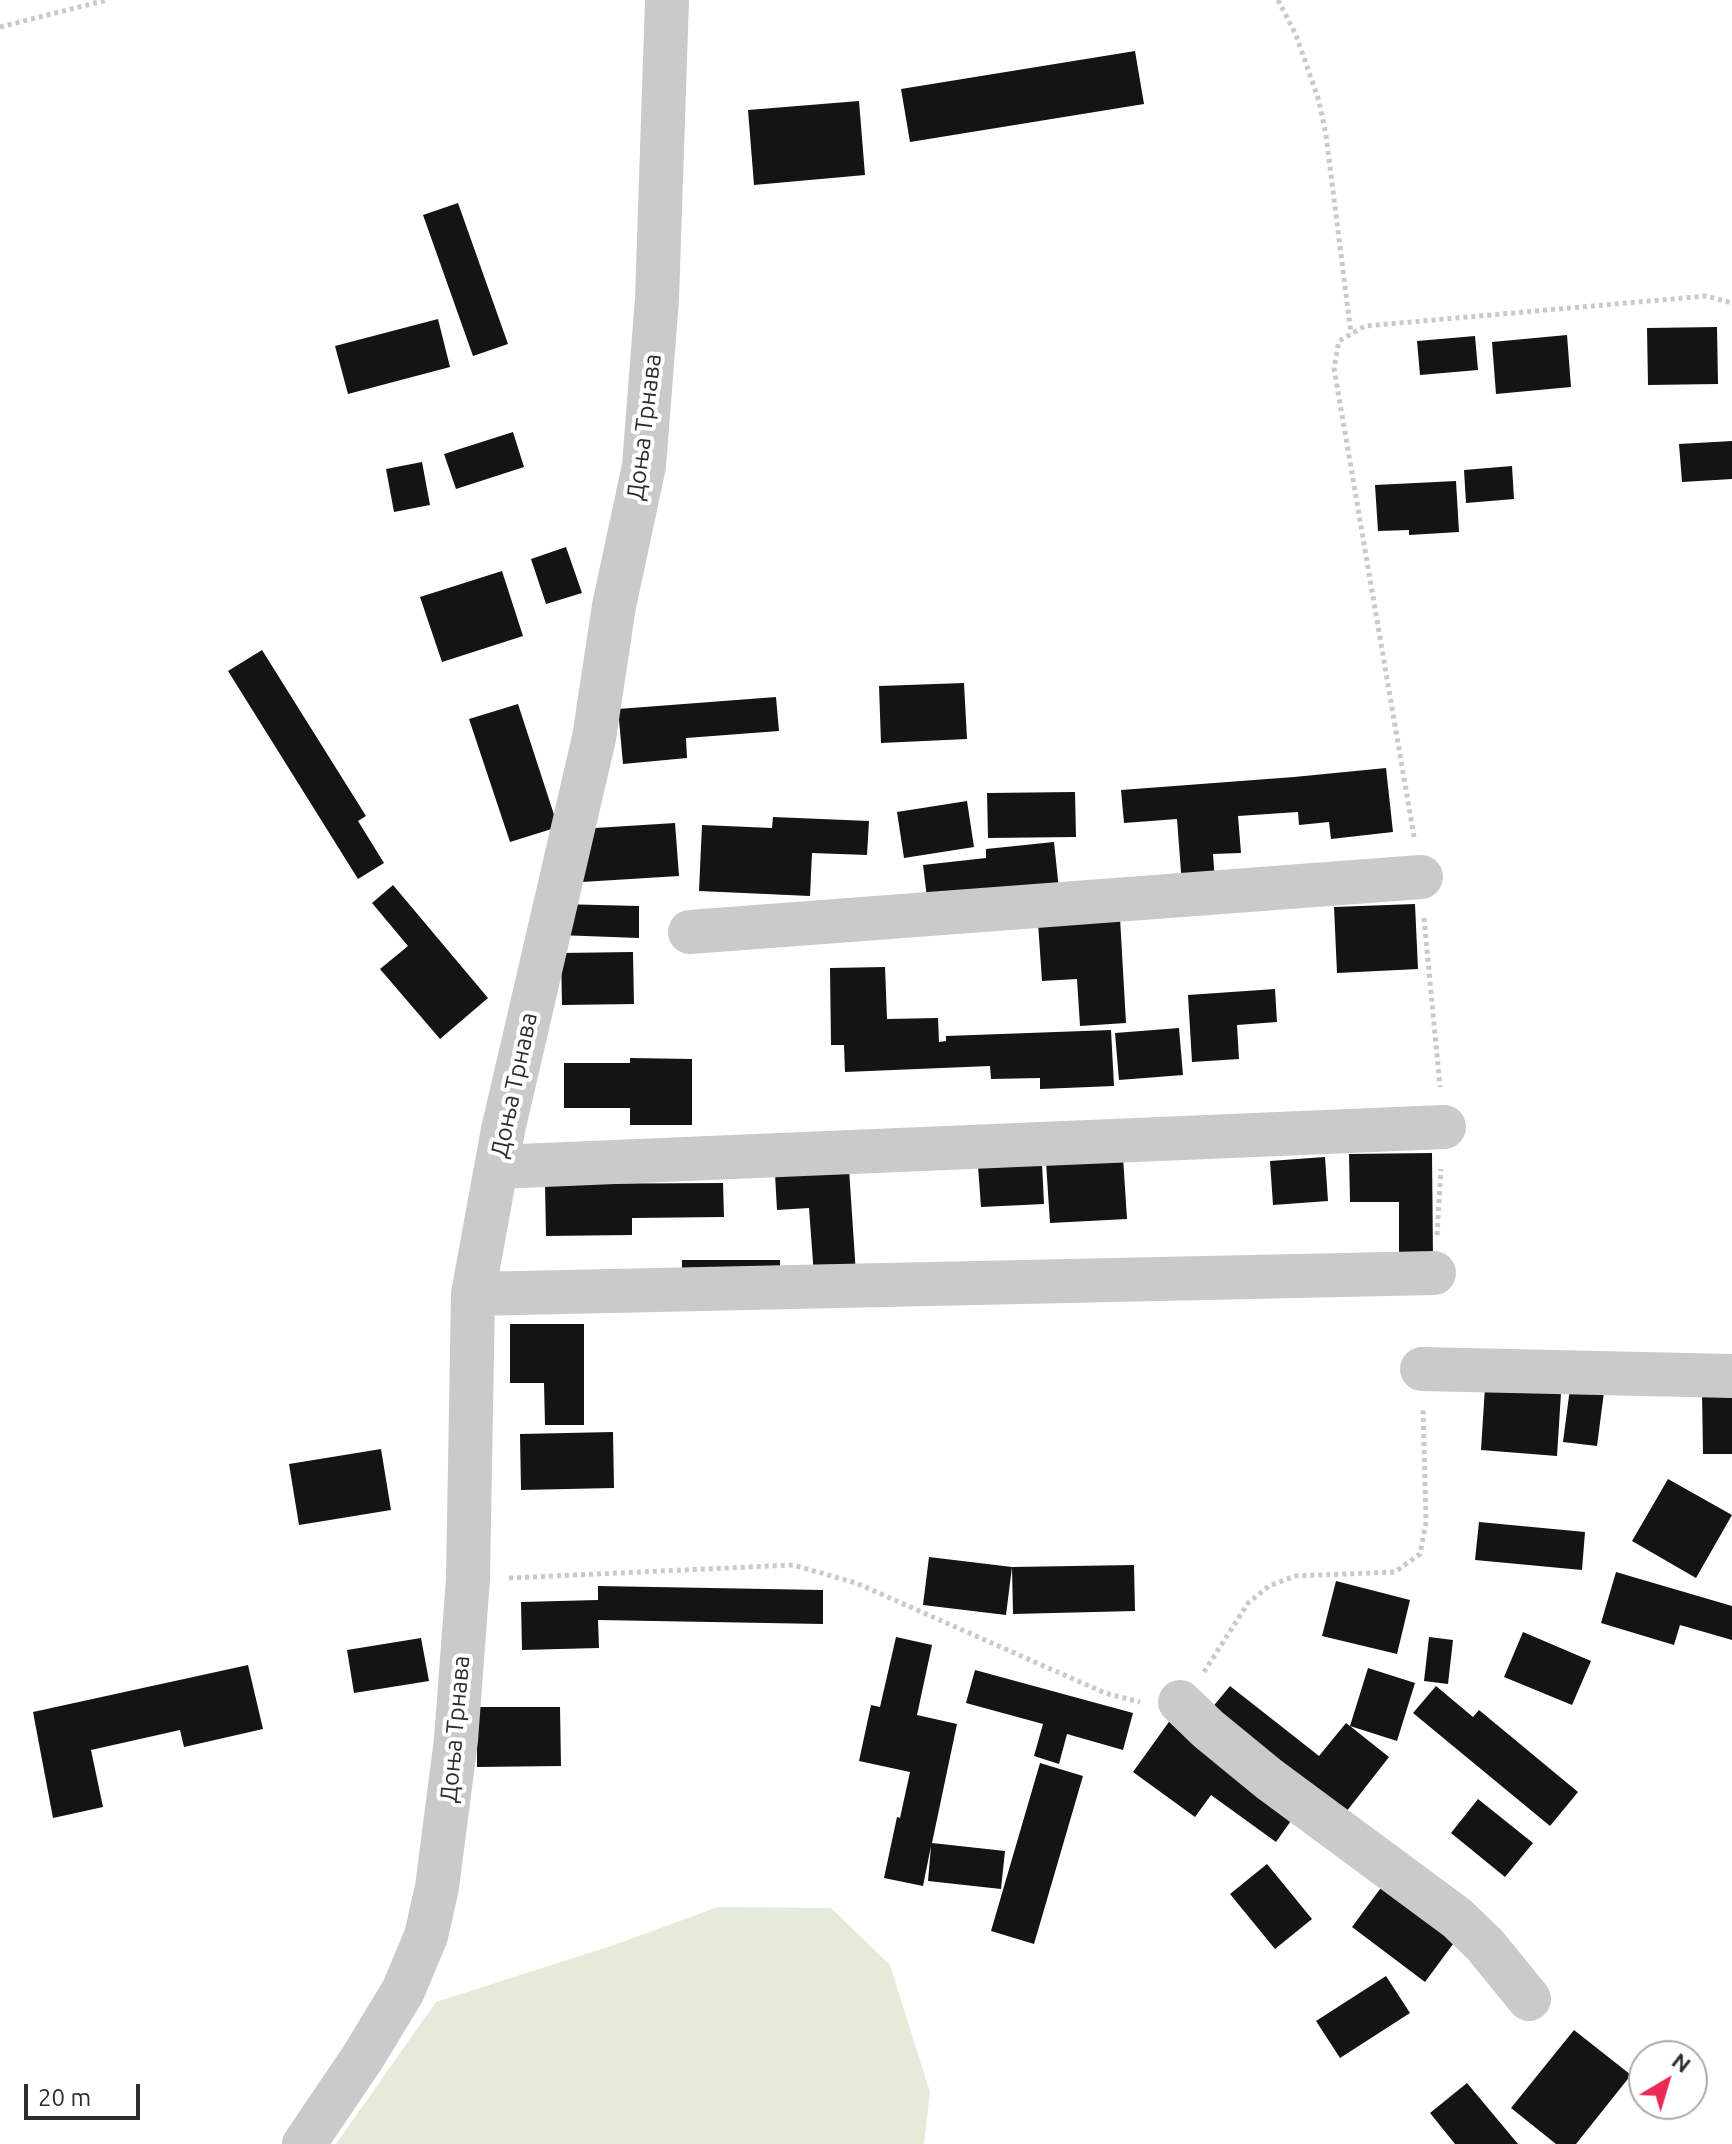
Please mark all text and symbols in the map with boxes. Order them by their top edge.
street label: Доња Трнава [621,352,667,502]
street label: Доња Трнава [485,1010,543,1160]
street label: Доња Трнава [434,1654,476,1804]
north arrow [1628,2040,1708,2120]
text: N [1668,2047,1696,2077]
scale bar [28,2068,144,2118]
text: 20 m [38,2084,91,2111]

